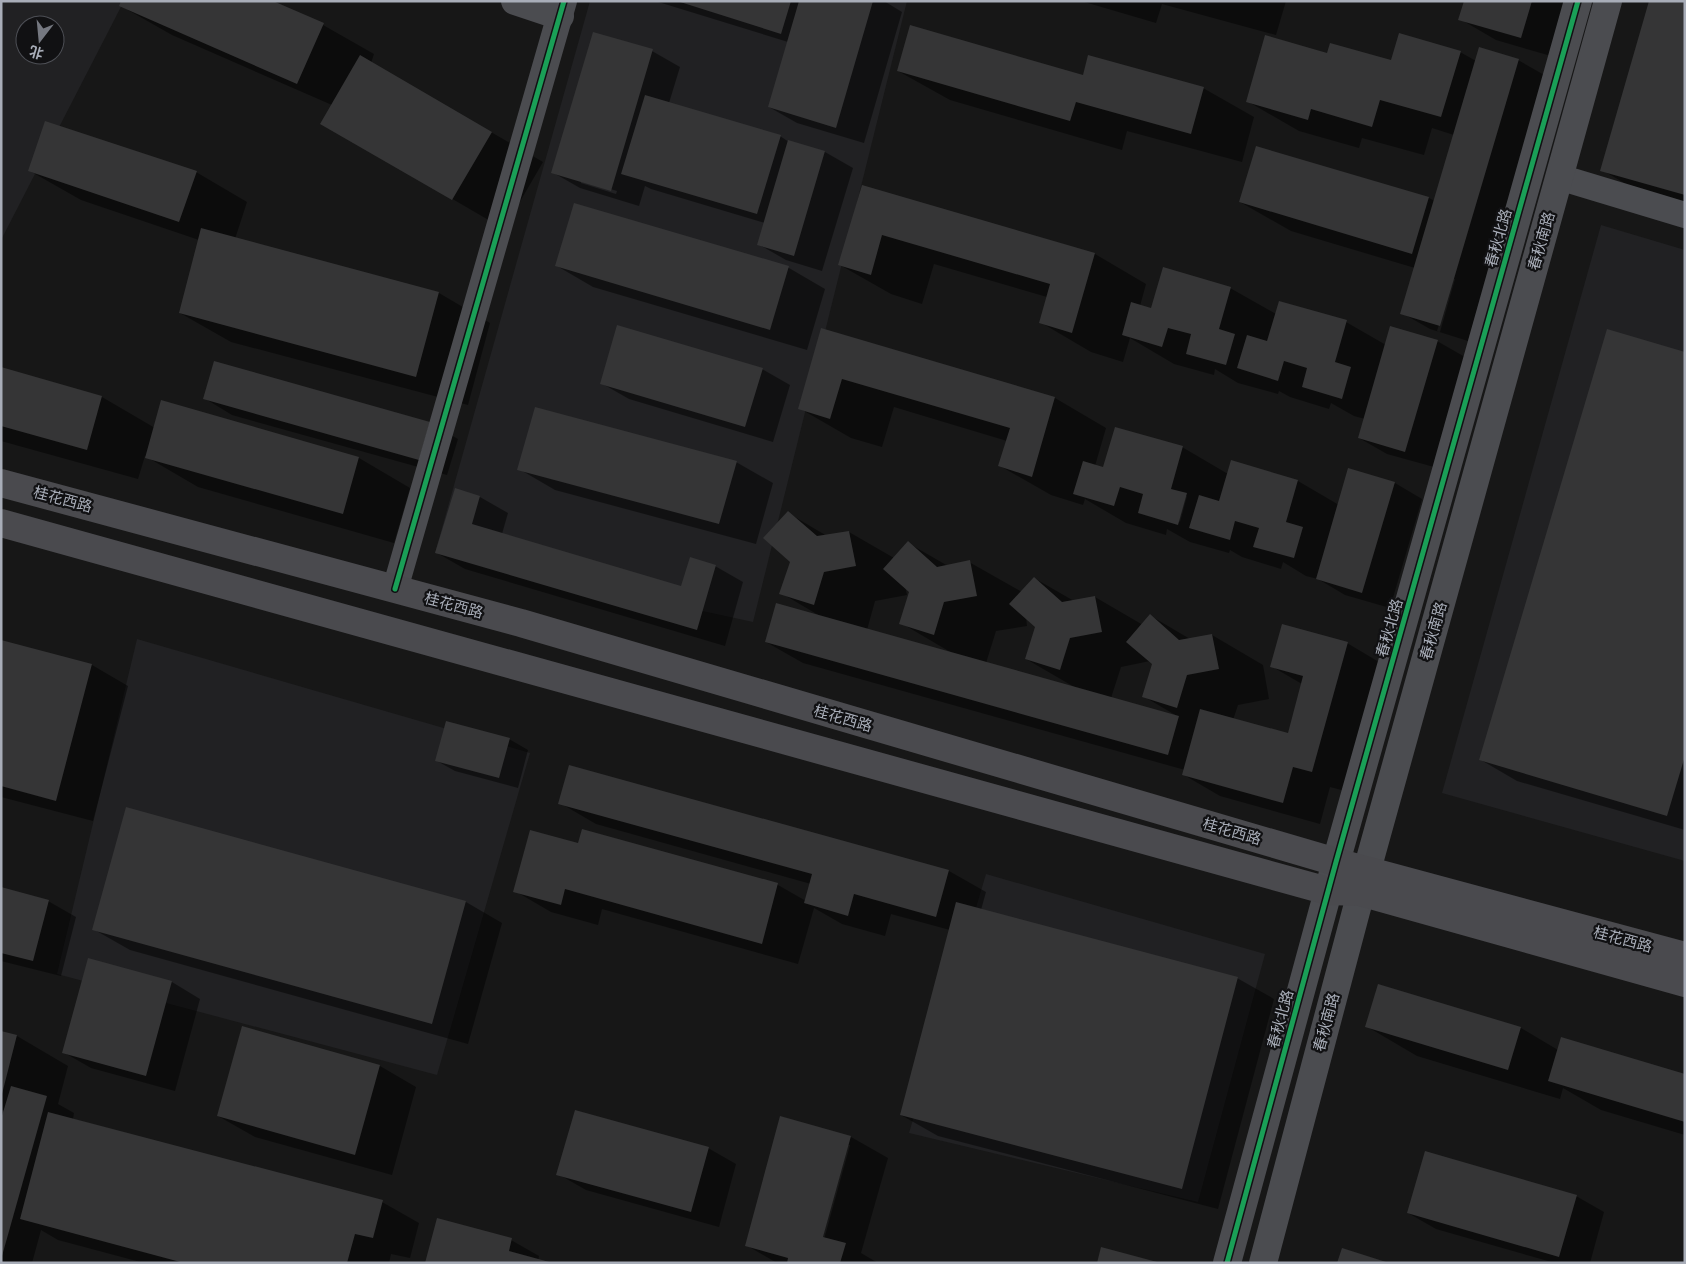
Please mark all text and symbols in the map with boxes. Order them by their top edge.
north arrow [15,15,65,65]
text: 北 [27,43,45,62]
street label: 春秋北路 [1482,207,1514,269]
street label: 春秋南路 [1525,210,1557,272]
street label: 桂花西路 [32,483,94,515]
street label: 桂花西路 [423,589,485,621]
street label: 春秋北路 [1373,597,1405,659]
street label: 春秋南路 [1417,600,1449,662]
street label: 桂花西路 [812,702,874,734]
street label: 桂花西路 [1201,815,1263,847]
street label: 桂花西路 [1592,923,1654,955]
street label: 春秋北路 [1264,988,1296,1050]
street label: 春秋南路 [1310,991,1342,1053]

